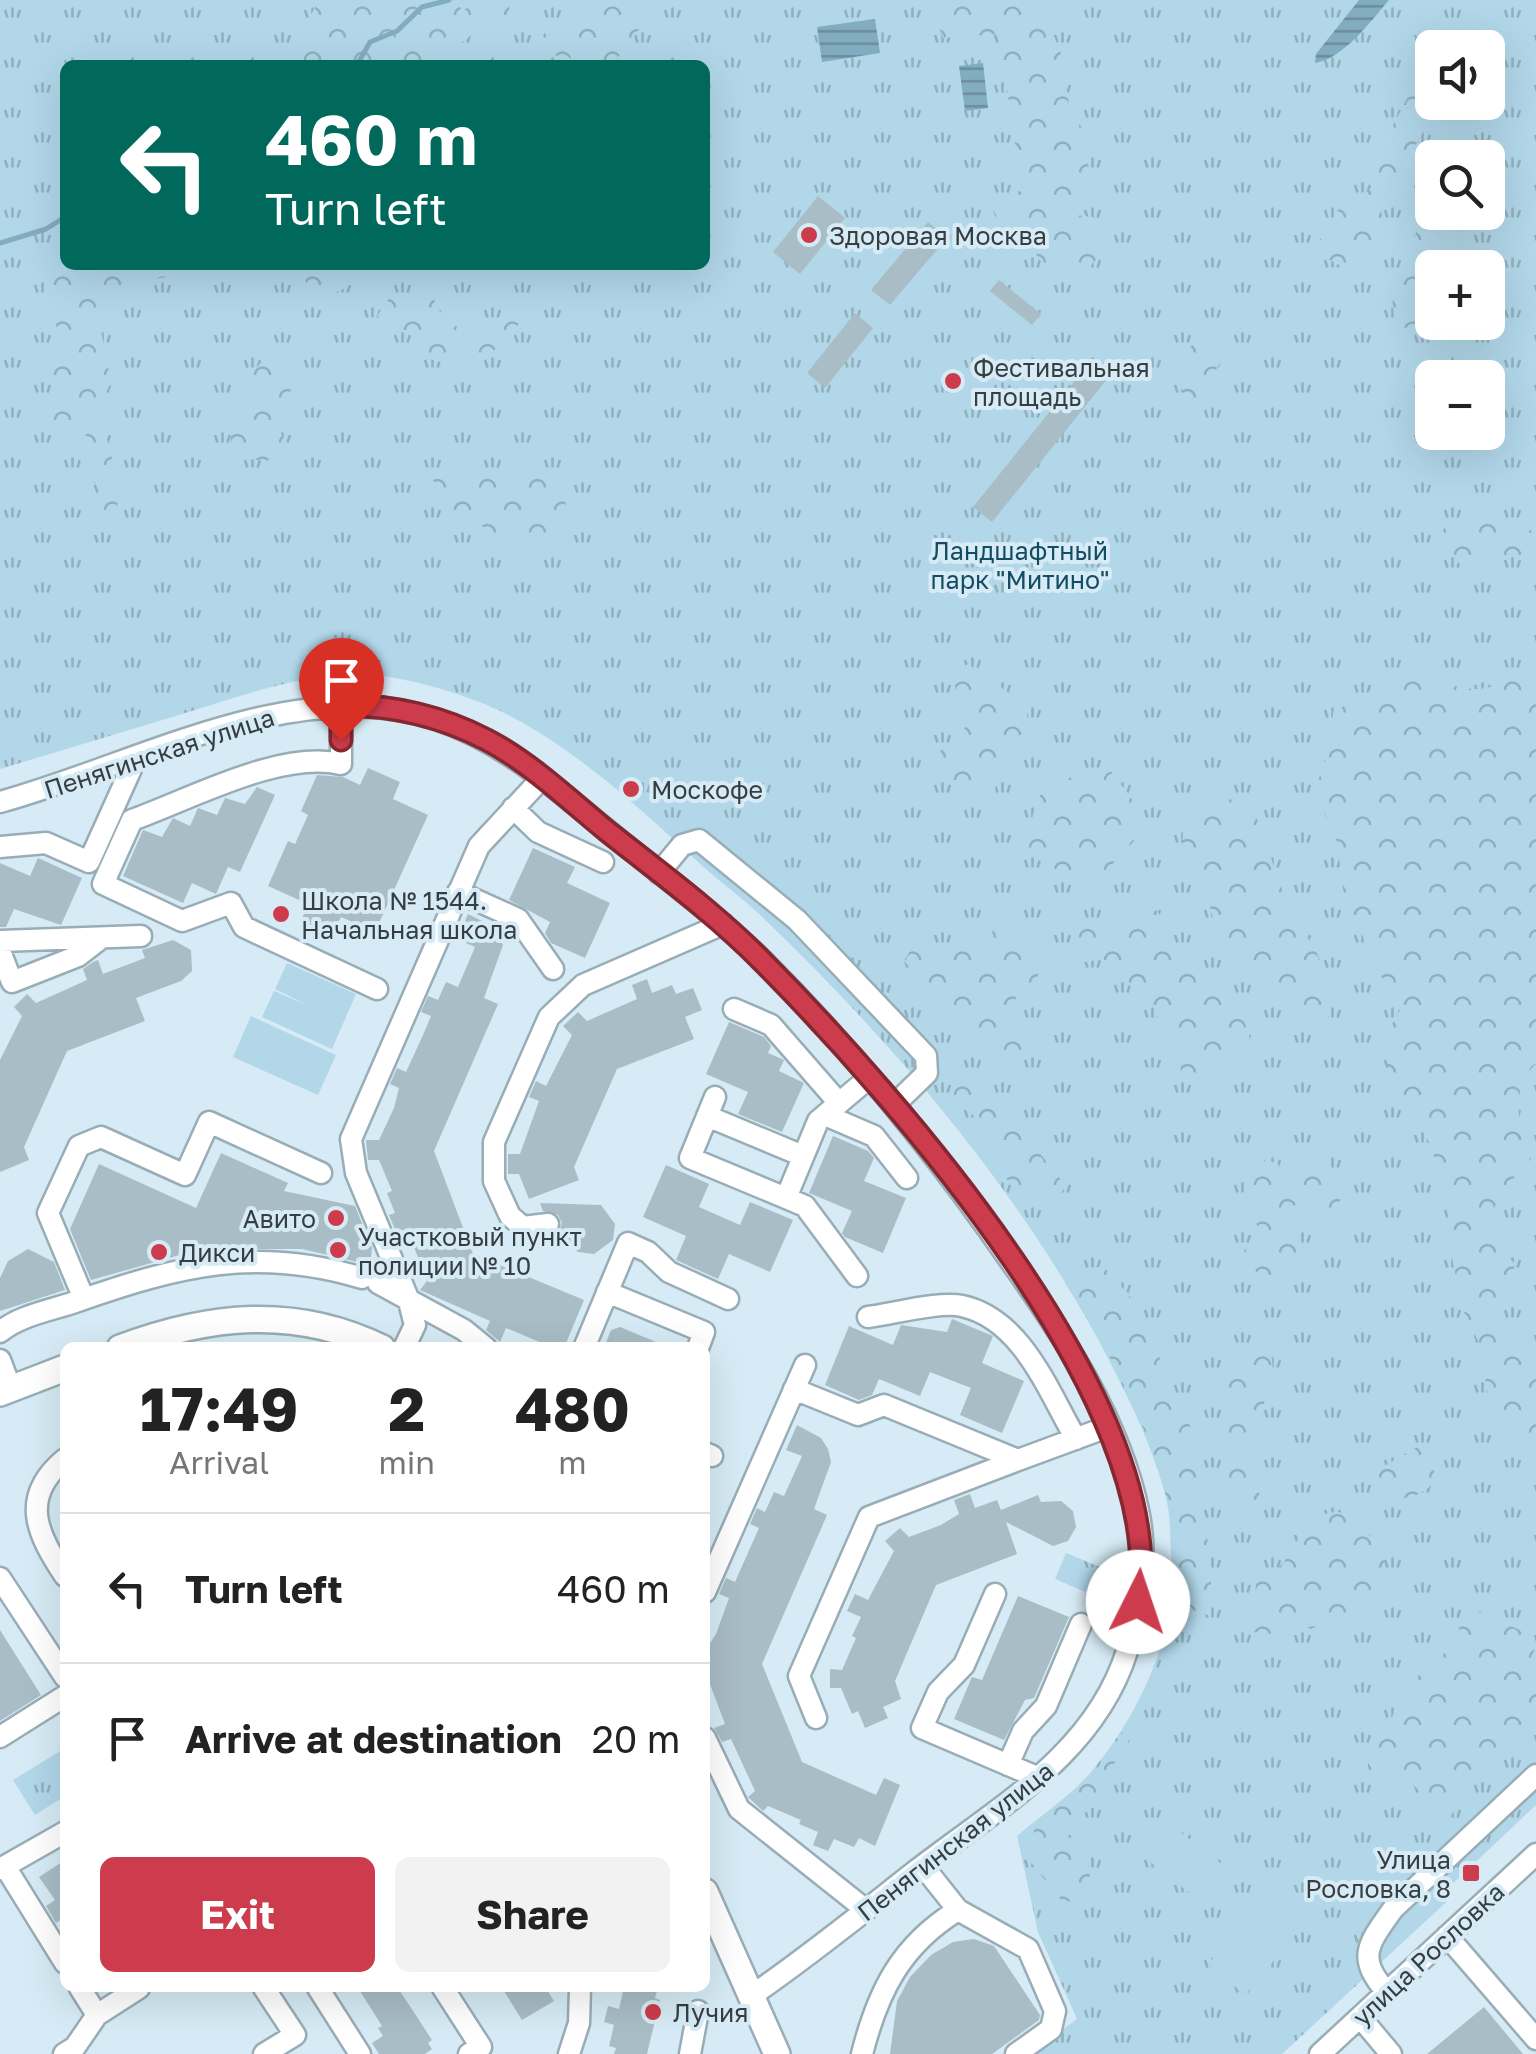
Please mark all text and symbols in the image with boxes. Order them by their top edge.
map controls [1415,30,1505,450]
button: sound [1415,30,1505,120]
text: 460 m [265,96,477,180]
icon: left [100,100,230,230]
button: search [1415,140,1505,230]
text: Turn left [265,181,447,235]
place label: Здоровая Москва [829,220,1047,251]
marker: Здоровая Москва [798,224,820,246]
button: + [1415,250,1505,340]
place label: Фестивальная площадь [973,352,1150,412]
button: − [1415,360,1505,450]
marker: Фестивальная площадь [942,370,964,392]
park label: Ландшафтный парк "Митино" [931,535,1109,595]
pin [299,638,384,741]
icon: arrive [314,653,369,708]
street label: Пенягинская улица [40,701,278,805]
place label: Москофе [651,774,763,805]
marker: Москофе [620,778,642,800]
place label: Школа № 1544. Начальная школа [301,885,517,945]
marker: Школа № 1544. Начальная школа [270,903,292,925]
place label: Авито [243,1203,316,1234]
marker: Авито [325,1207,347,1229]
place label: Участковый пункт полиции № 10 [358,1221,582,1281]
place label: Дикси [179,1237,255,1268]
marker: Участковый пункт полиции № 10 [327,1239,349,1261]
marker: Дикси [148,1241,170,1263]
text: 17:49 [140,1372,298,1444]
text: 2 [388,1372,425,1444]
text: 480 [515,1372,630,1444]
text: Arrival [169,1443,269,1481]
text: min [378,1443,435,1481]
text: m [558,1443,587,1481]
position arrow [1086,1550,1190,1654]
icon: left [100,1561,155,1616]
text: Turn left [185,1566,343,1611]
text: 460 m [557,1566,670,1611]
icon: arrive [100,1711,155,1766]
text: Arrive at destination [185,1716,562,1761]
text: 20 m [592,1716,680,1761]
street label: Пенягинская улица [851,1755,1059,1927]
place label: Улица Рословка, 8 [1305,1844,1451,1904]
button: Exit [100,1857,375,1972]
button: Share [395,1857,670,1972]
marker: Улица Рословка, 8 [1460,1862,1482,1884]
street label: улица Рословка [1346,1876,1510,2032]
place label: Лучия [673,1997,749,2028]
marker: Лучия [642,2001,664,2023]

